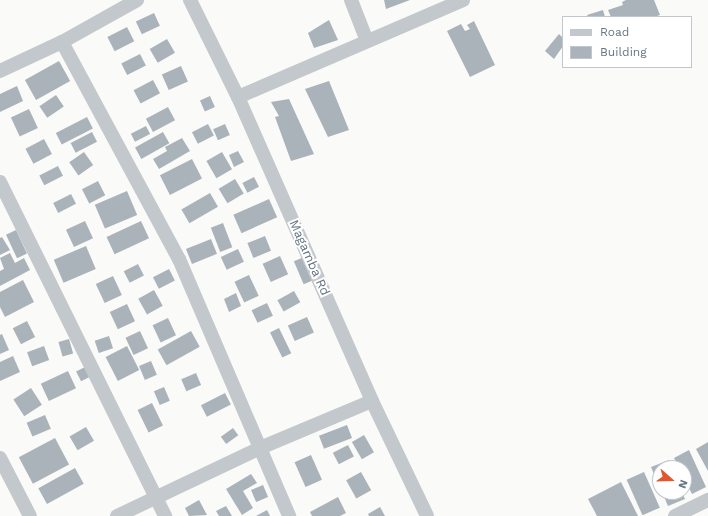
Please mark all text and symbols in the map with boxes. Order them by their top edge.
legend [562,16,692,68]
text: Road [600,25,629,39]
text: Building [600,45,647,59]
street label: Magamba Rd [285,218,333,298]
north arrow [652,460,692,500]
text: N [675,478,690,490]

